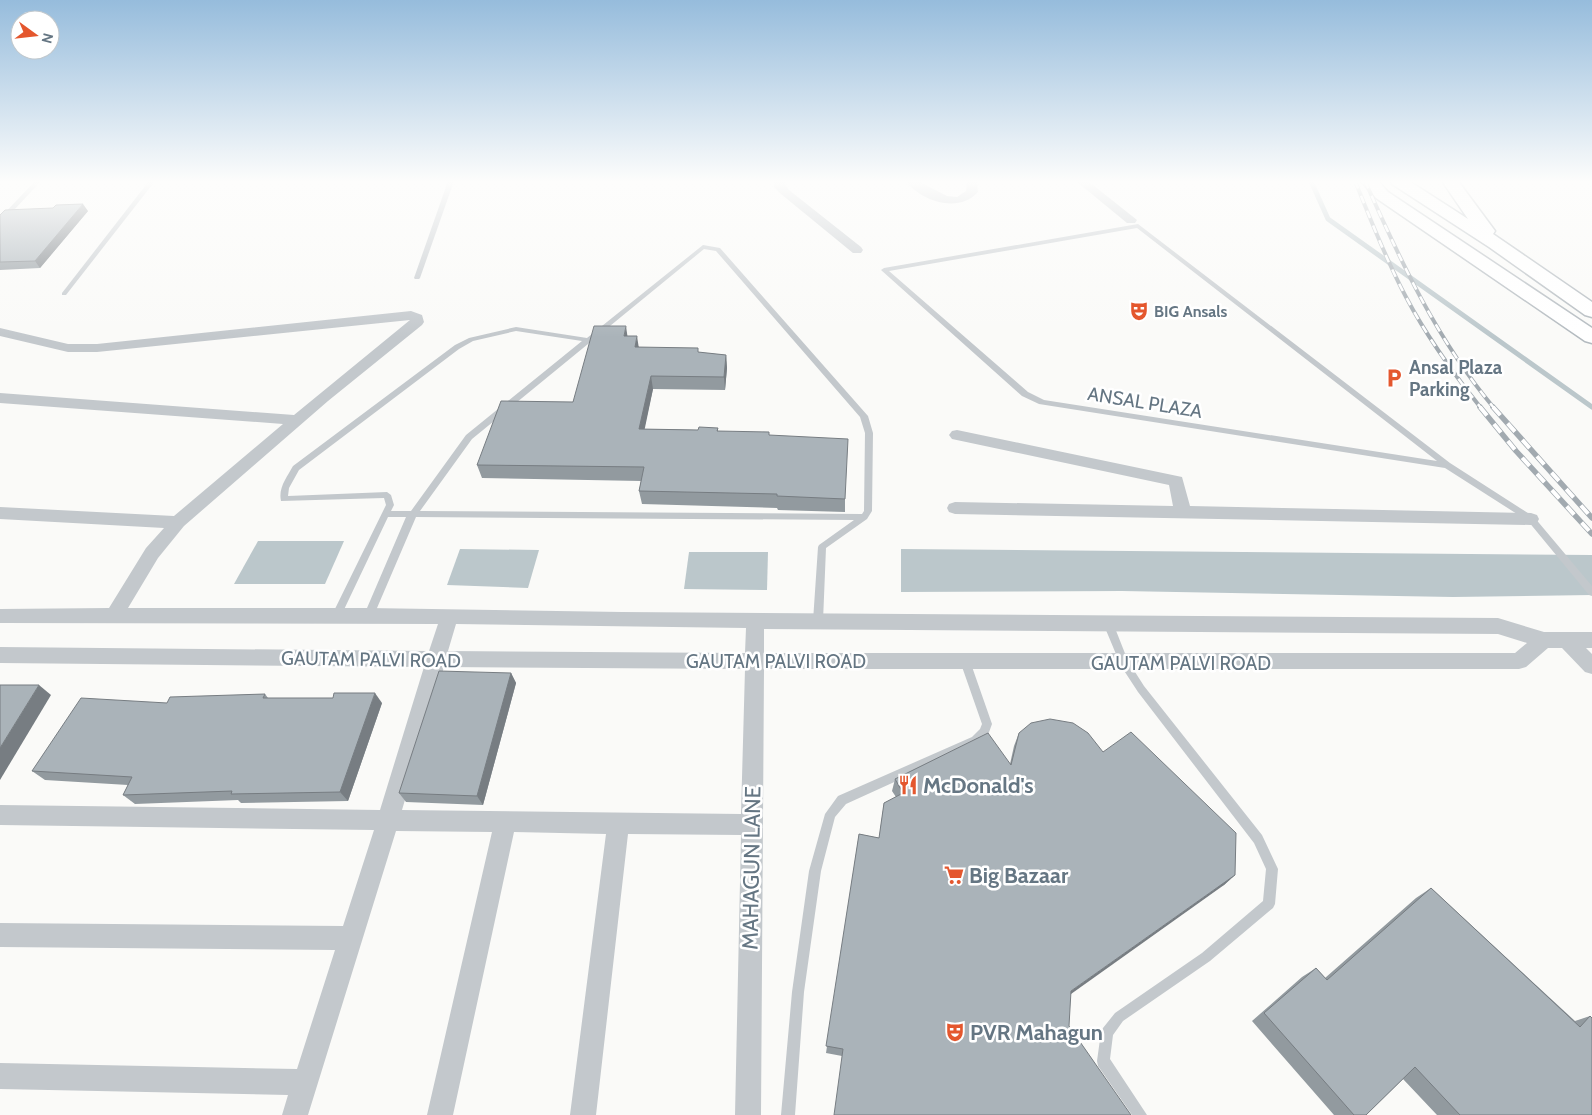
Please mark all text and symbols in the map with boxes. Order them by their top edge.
north arrow [10,10,60,60]
text: N [38,31,58,45]
theatre icon: BIG Ansals [1128,300,1150,322]
place label: BIG Ansals [1154,302,1228,321]
place label: Ansal Plaza Parking [1409,356,1503,401]
parking icon: Ansal Plaza Parking [1383,367,1405,389]
street label: ANSAL PLAZA [1086,382,1204,423]
street label: GAUTAM PALVI ROAD [281,646,461,673]
street label: GAUTAM PALVI ROAD [686,650,866,673]
street label: GAUTAM PALVI ROAD [1091,652,1271,675]
place label: McDonald's [923,772,1034,799]
restaurant icon: McDonald's [897,774,919,796]
street label: MAHAGUN LANE [737,786,766,950]
place label: Big Bazaar [969,862,1069,889]
supermarket icon: Big Bazaar [943,864,965,886]
place label: PVR Mahagun [970,1019,1103,1046]
theatre icon: PVR Mahagun [944,1021,966,1043]

